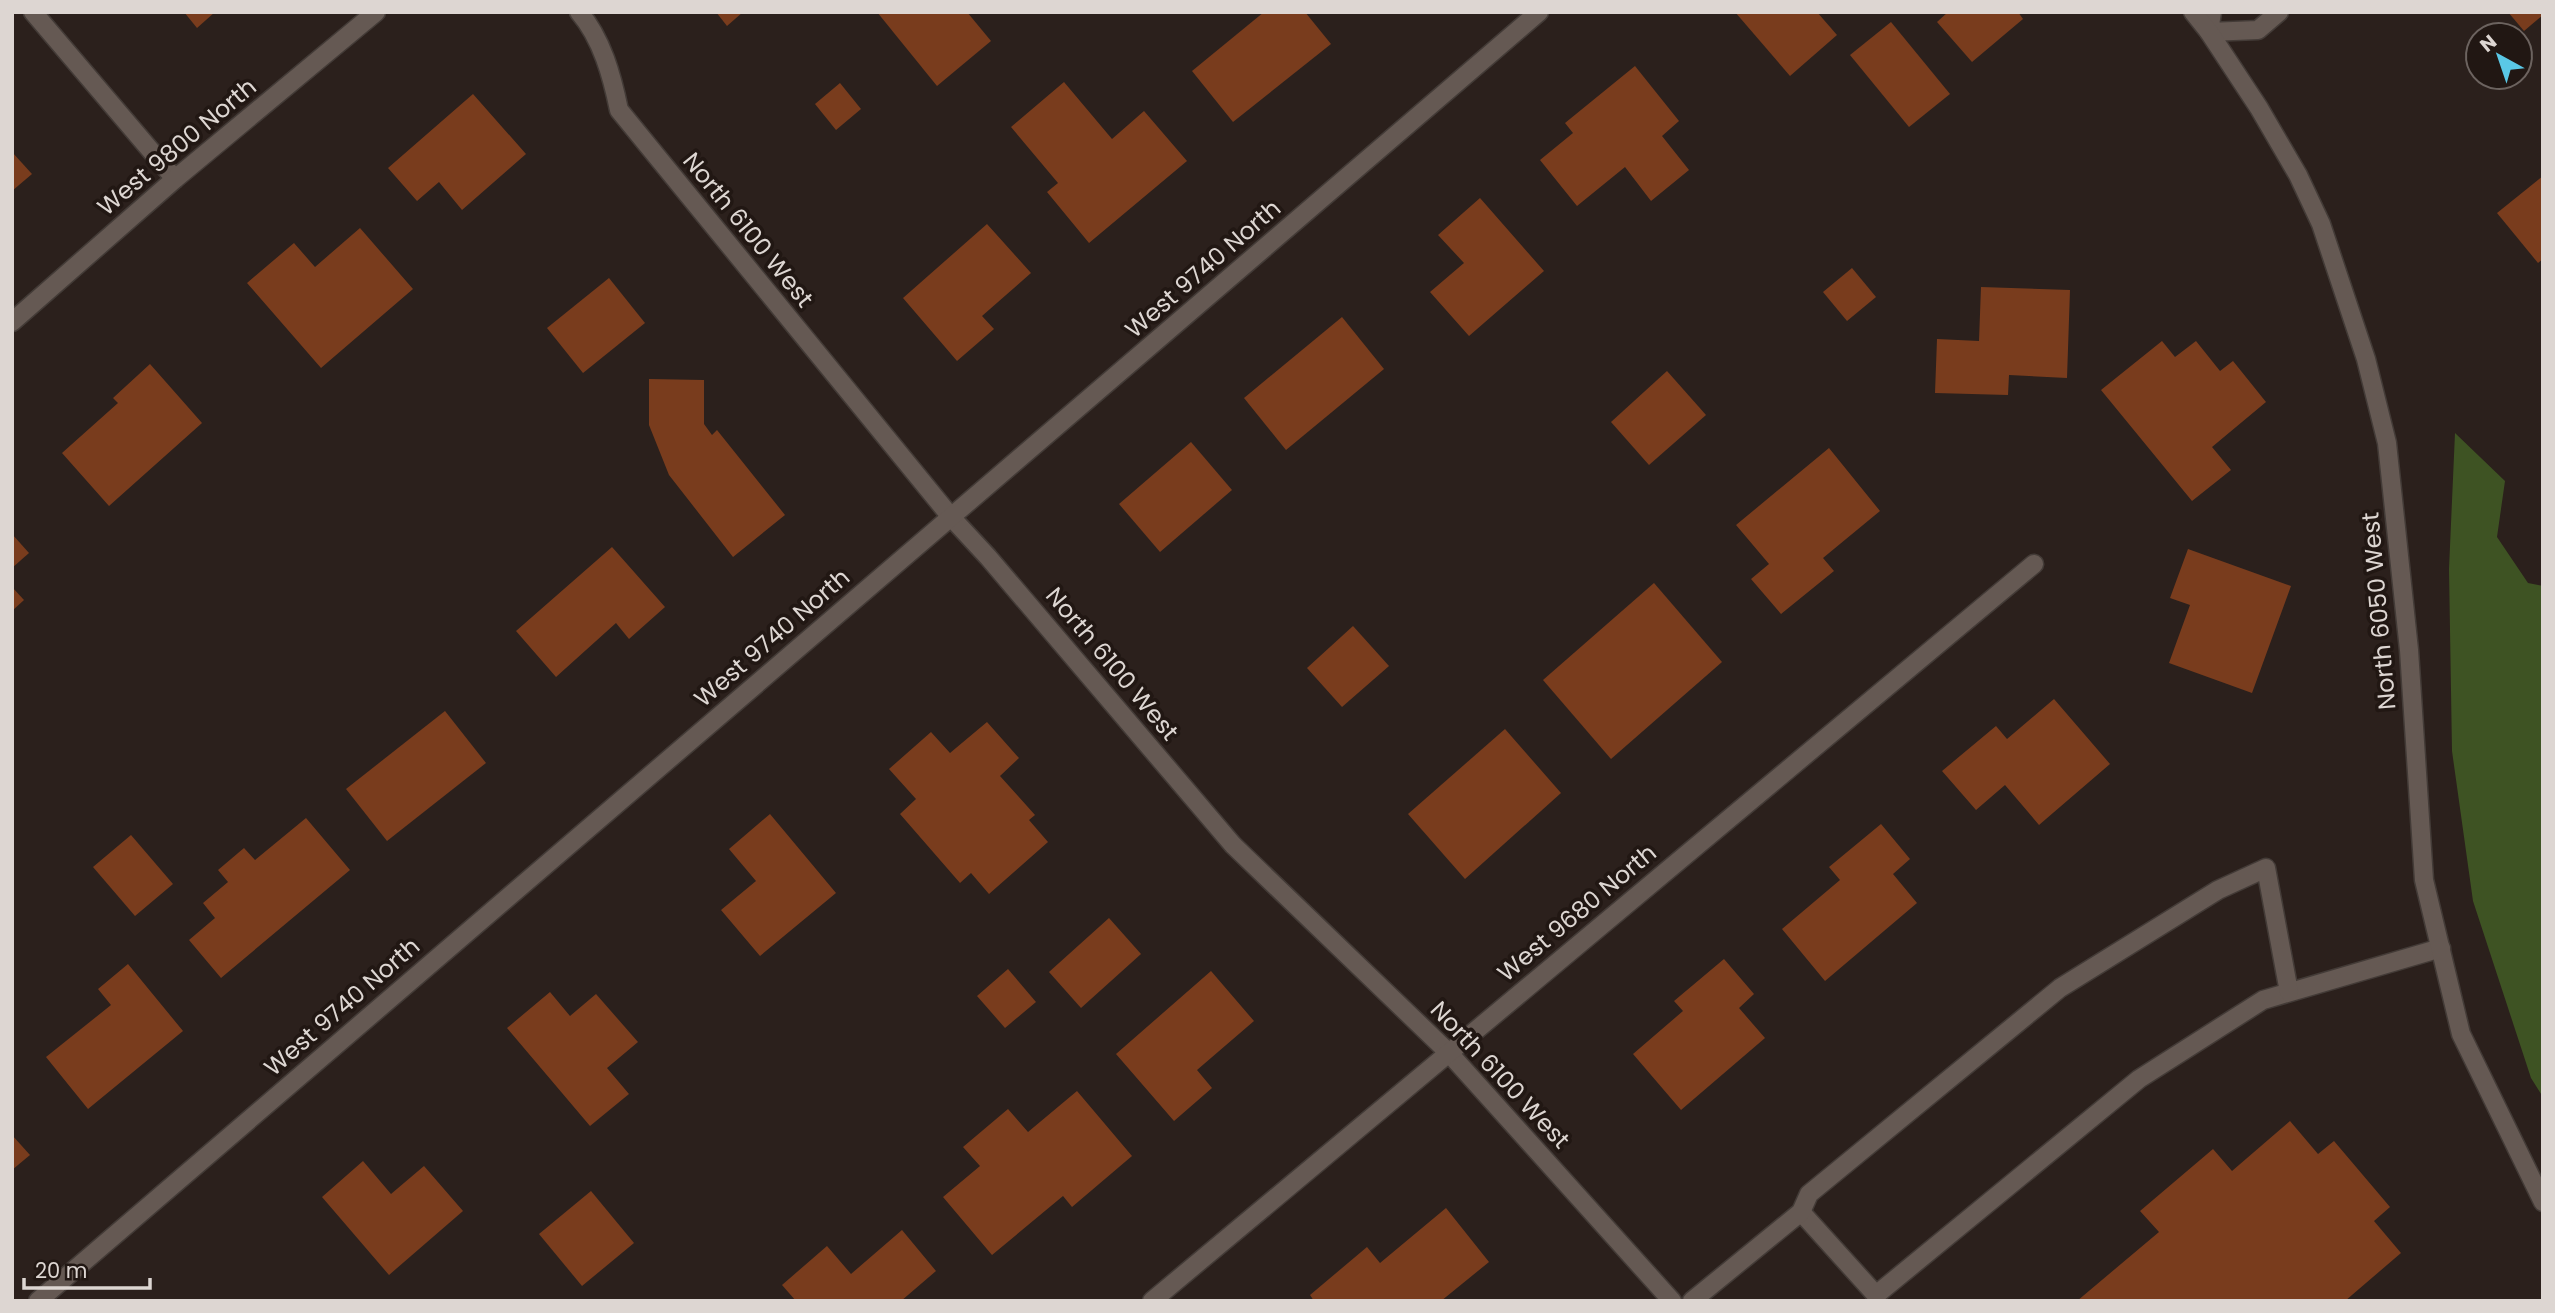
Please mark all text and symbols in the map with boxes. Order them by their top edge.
north arrow [2464,21,2534,91]
text: N [2474,28,2503,58]
street label: West 9800 North [90,70,263,223]
street label: North 6100 West [676,145,821,314]
street label: West 9740 North [1118,192,1287,345]
street label: North 6050 West [2353,511,2404,711]
street label: West 9740 North [687,561,856,714]
street label: North 6100 West [1038,580,1186,747]
street label: West 9680 North [1490,836,1663,989]
street label: West 9740 North [257,930,426,1083]
street label: North 6100 West [1423,994,1577,1156]
scale bar [24,1246,150,1290]
text: 20 m [35,1256,88,1285]

